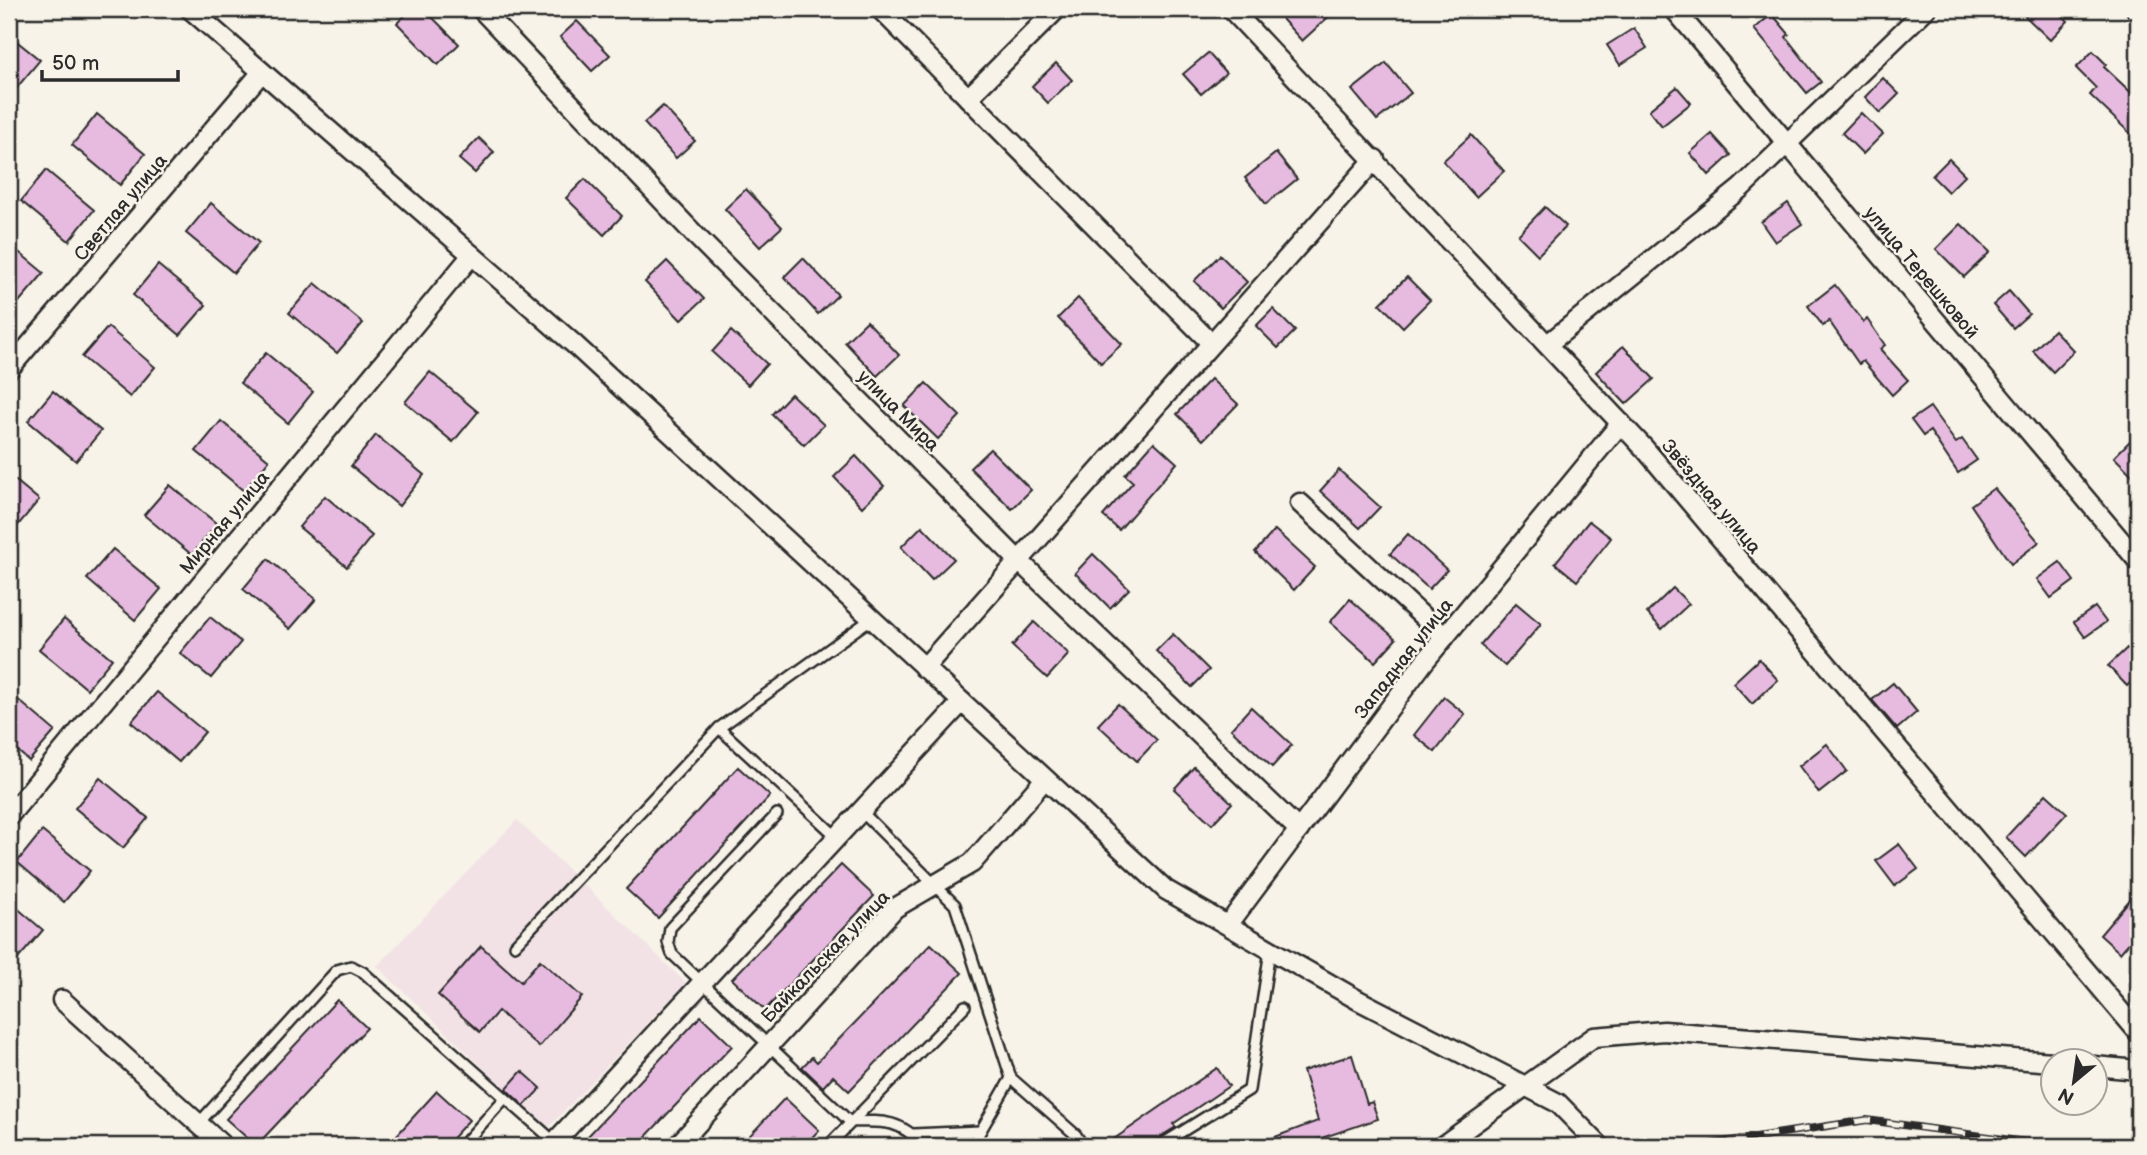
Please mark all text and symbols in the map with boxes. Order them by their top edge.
scale bar [42,38,178,82]
text: 50 m [52,51,99,76]
street label: Светлая улица [70,150,173,266]
street label: улица Терешковой [1859,202,1983,344]
street label: улица Мира [852,365,944,457]
street label: Звёздная улица [1656,435,1765,559]
street label: Мирная улица [175,467,275,579]
street label: Западная улица [1350,594,1458,724]
street label: Байкальская улица [757,886,895,1028]
north arrow [2038,1046,2108,1116]
text: N [2055,1082,2078,1109]

